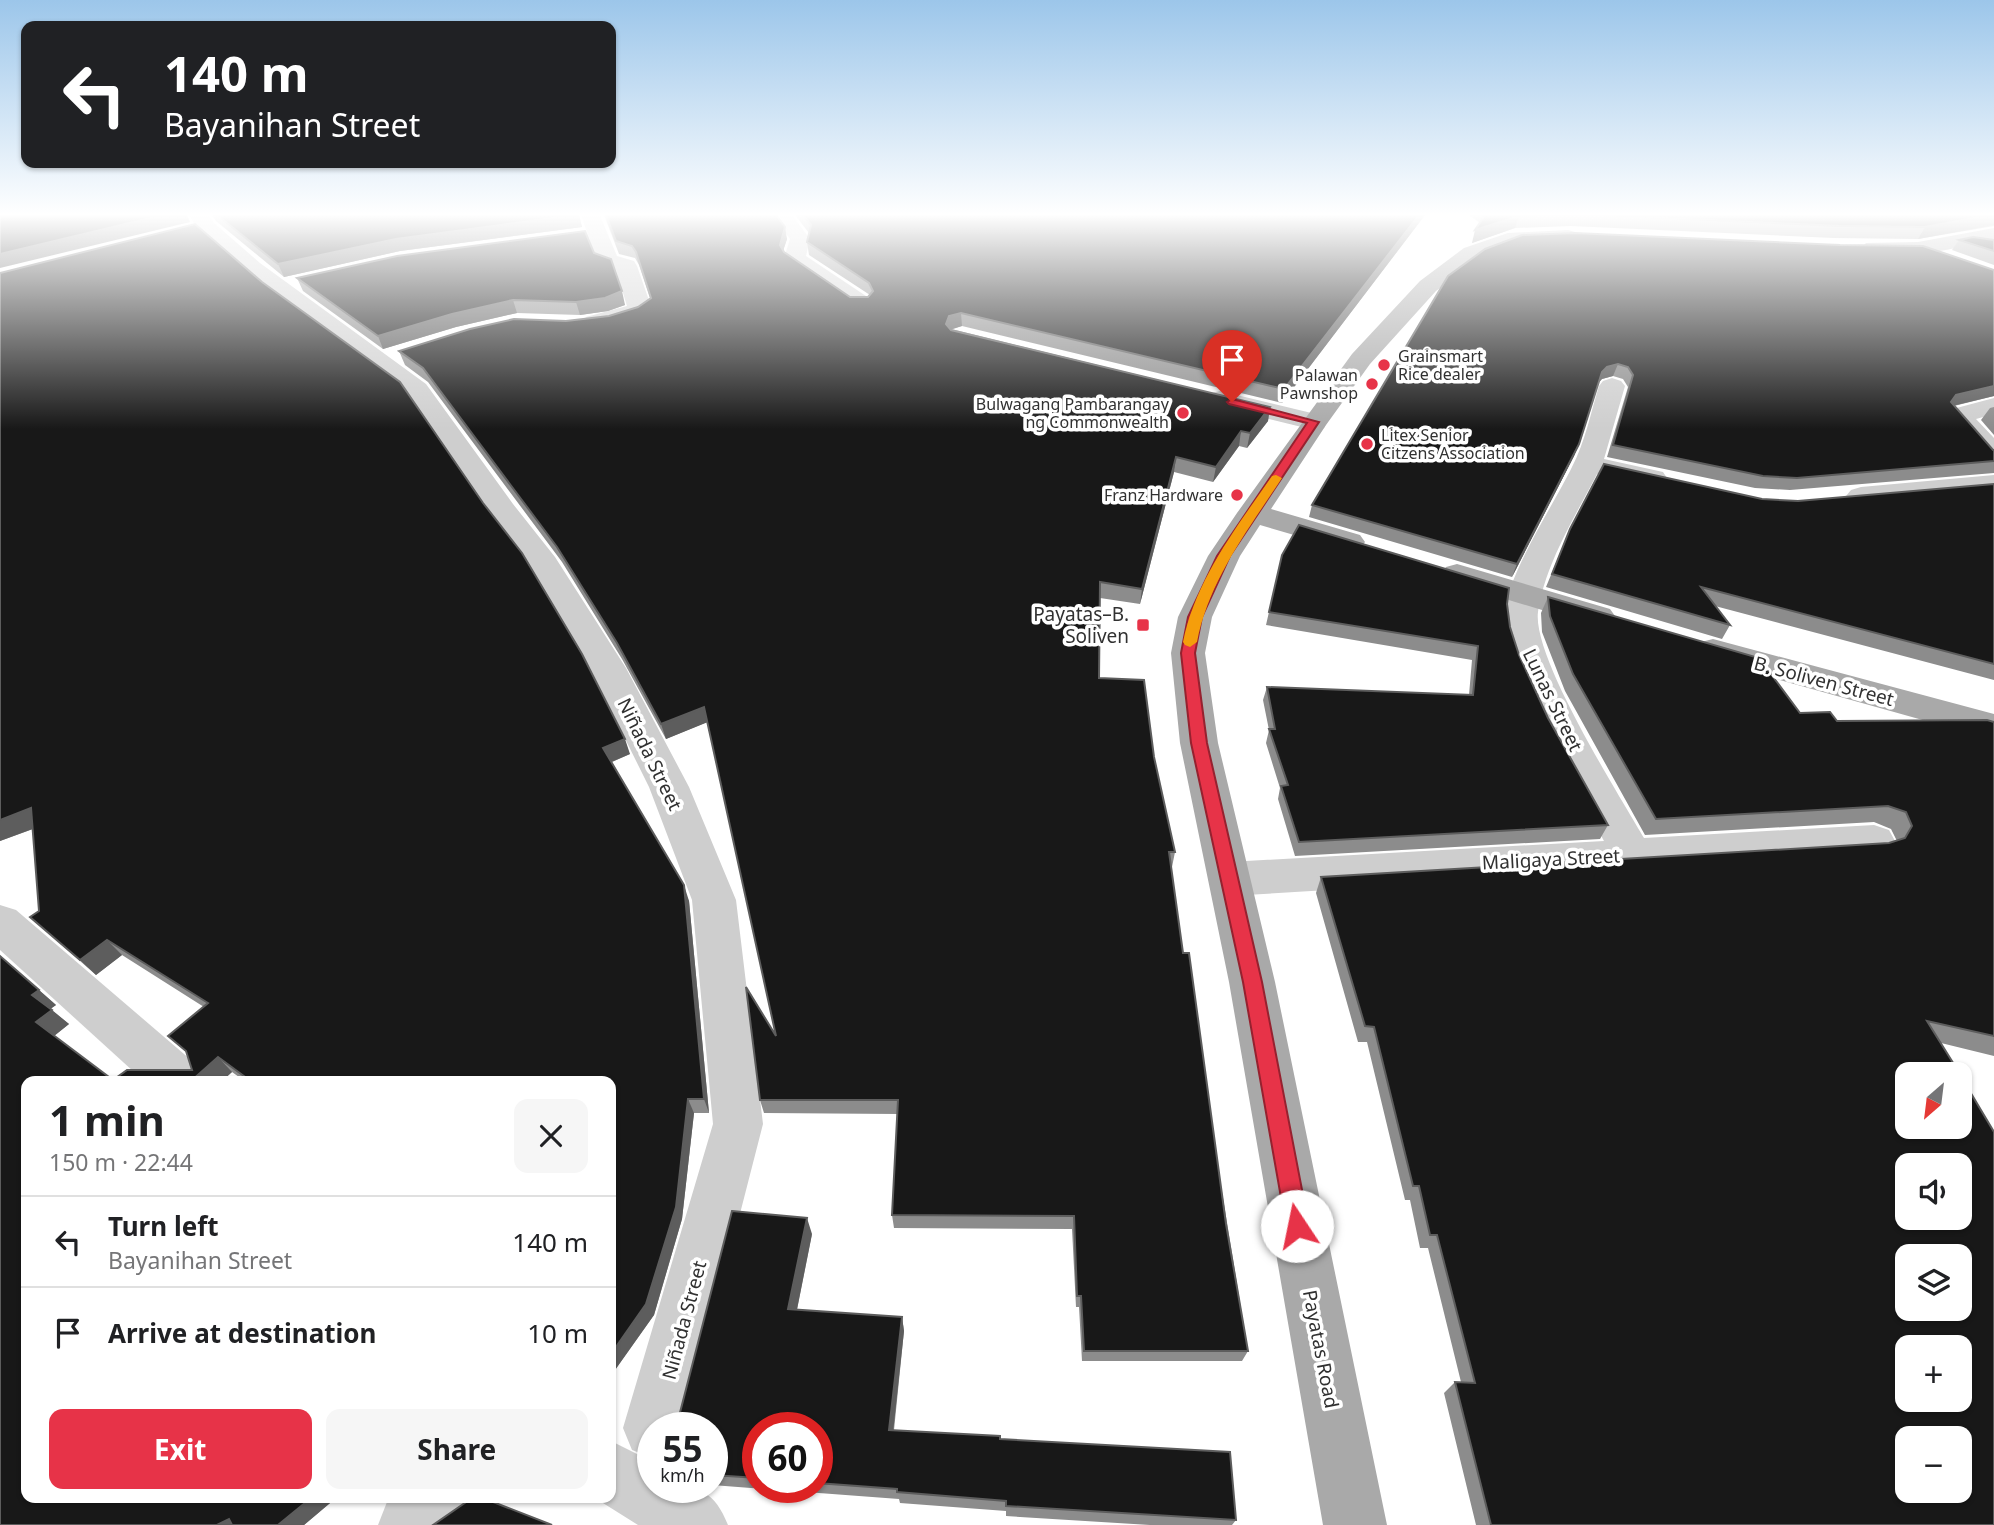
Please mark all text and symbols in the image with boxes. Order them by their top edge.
text: 140 m [164,40,309,106]
icon: left [49,49,140,140]
text: Bayanihan Street [164,103,420,146]
pin [1202,330,1262,402]
icon: arrive [1213,341,1251,379]
place label: Grainsmart Rice dealer [1398,345,1483,385]
marker: Grainsmart Rice dealer [1376,357,1392,373]
place label: Palawan Pawnshop [1280,364,1358,404]
marker: Palawan Pawnshop [1364,376,1380,392]
place label: Bulwagang Pambarangay ng Commonwealth [976,393,1170,433]
marker: Bulwagang Pambarangay ng Commonwealth [1175,405,1191,421]
place label: Litex Senior Citzens Association [1381,424,1525,464]
marker: Litex Senior Citzens Association [1359,436,1375,452]
place label: Franz Hardware [1104,484,1223,506]
marker: Franz Hardware [1229,487,1245,503]
place label: Payatas–B. Soliven [1033,601,1129,649]
marker: Payatas–B. Soliven [1135,617,1151,633]
street label: Lunas Street [1517,644,1589,756]
street label: B. Soliven Street [1751,650,1897,712]
street label: Niñada Street [612,693,689,815]
street label: Maligaya Street [1481,842,1621,876]
north arrow [1895,1062,1972,1139]
map controls [1895,1062,1972,1503]
text: 1 min [49,1091,165,1148]
button: close [514,1099,588,1173]
text: 150 m · 22:44 [49,1146,193,1178]
button: sound [1895,1153,1972,1230]
position arrow [1260,1189,1334,1263]
text: Turn left [108,1208,219,1244]
icon: left [49,1223,87,1261]
text: 140 m [512,1224,588,1260]
text: Bayanihan Street [108,1244,292,1276]
button: layers [1895,1244,1972,1321]
street label: Niñada Street [656,1258,712,1382]
street label: Payatas Road [1297,1288,1345,1410]
icon: arrive [49,1314,87,1352]
text: Arrive at destination [108,1315,377,1351]
text: 10 m [527,1315,588,1351]
button: + [1895,1335,1972,1412]
button: Exit [49,1409,312,1489]
button: Share [326,1409,588,1489]
speed limit sign: 60 [742,1412,833,1503]
text: 55 [662,1425,703,1472]
button: − [1895,1426,1972,1503]
text: km/h [660,1463,705,1487]

